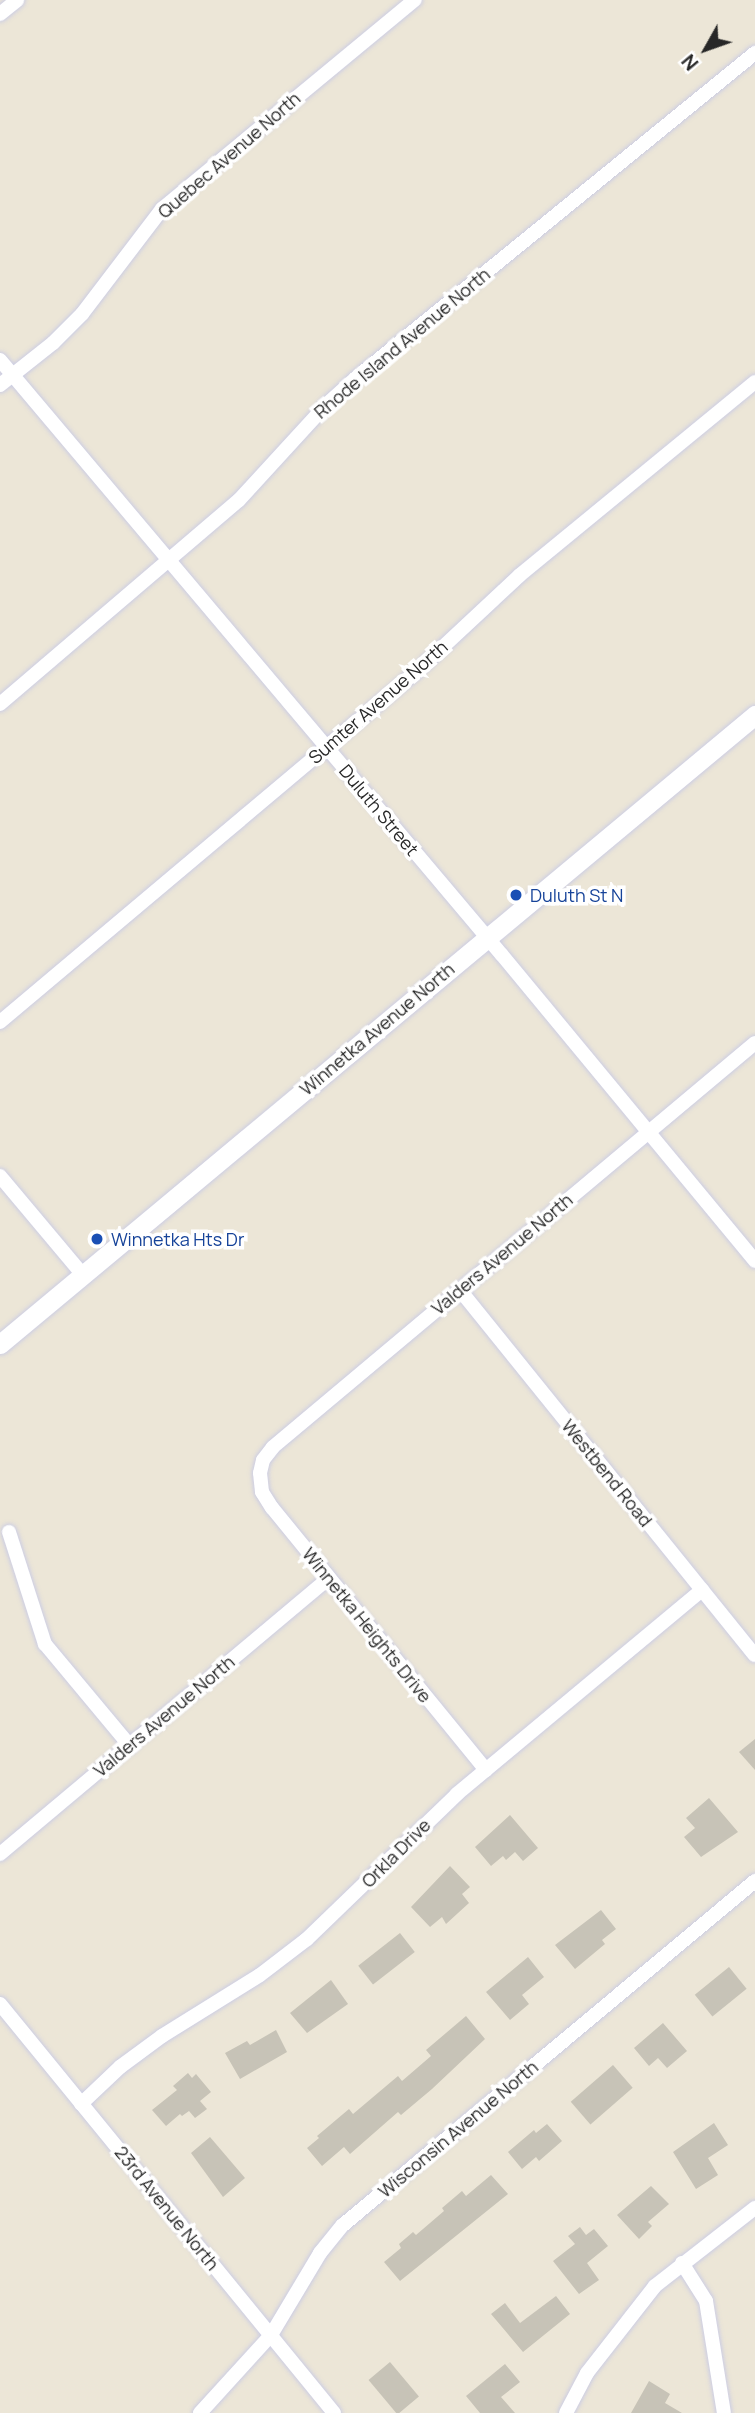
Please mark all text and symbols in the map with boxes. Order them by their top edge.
north arrow [671,14,741,84]
text: N [676,49,704,76]
street label: Quebec Avenue North [153,87,305,223]
street label: Rhode Island Avenue North [310,263,494,423]
street label: Sumter Avenue North [304,636,452,768]
street label: Duluth Street [335,760,423,860]
place label: Duluth St N [530,884,623,906]
marker: Duluth St N [508,887,524,903]
street label: Winnetka Avenue North [295,958,459,1100]
street label: Valders Avenue North [427,1189,577,1319]
place label: Winnetka Hts Dr [111,1228,244,1250]
marker: Winnetka Hts Dr [89,1231,105,1247]
street label: Westbend Road [557,1415,657,1531]
street label: Winnetka Heights Drive [298,1543,436,1707]
street label: Valders Avenue North [89,1651,239,1781]
street label: Orkla Drive [357,1814,435,1892]
street label: Wisconsin Avenue North [374,2056,542,2202]
street label: 23rd Avenue North [110,2142,224,2274]

